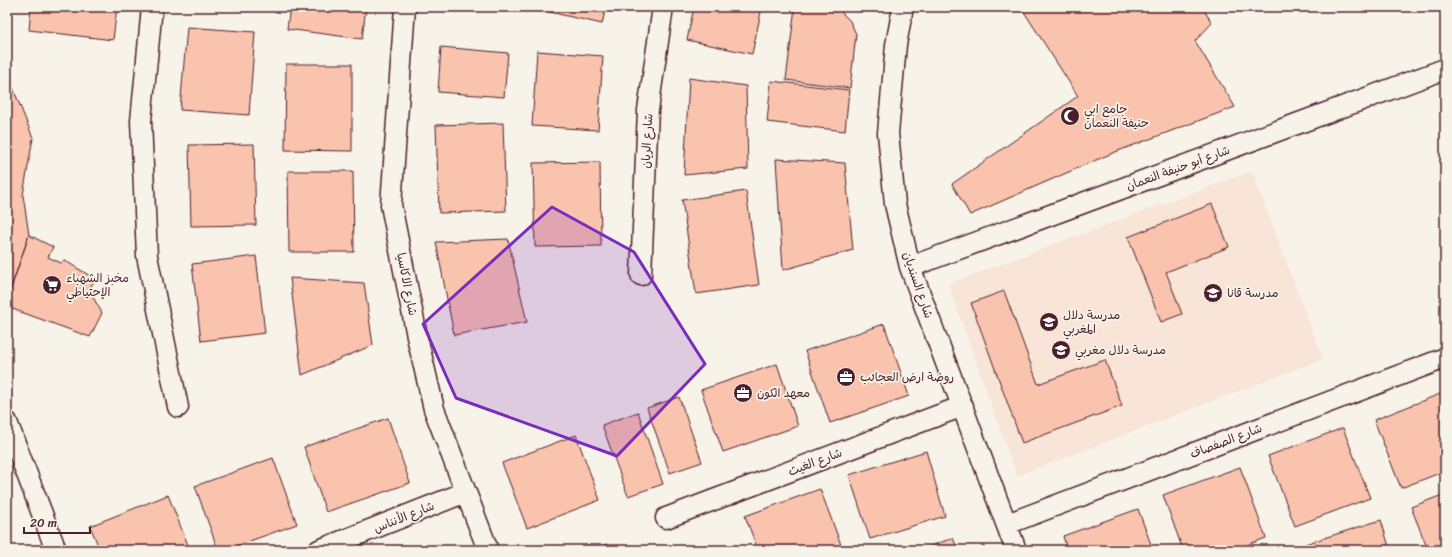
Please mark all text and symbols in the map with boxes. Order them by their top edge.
place label: جامع ابي حنيفة النعمان [1084,98,1149,134]
mosque icon: جامع ابي حنيفة النعمان [1059,105,1081,127]
street label: شارع الريان [635,113,659,169]
street label: شارع أبو حنيفة النعمان [1123,139,1233,197]
street label: شارع السنديان [896,249,940,321]
street label: شارع الاكاسيا [390,251,424,317]
place label: مخبز الشهباء الإحتياطي [66,267,129,303]
supermarket icon: مخبز الشهباء الإحتياطي [41,274,63,296]
school or university icon: مدرسة قانا [1202,282,1224,304]
place label: مدرسة قانا [1227,282,1279,304]
place label: مدرسة دلال المغربي [1063,304,1120,340]
school or university icon: مدرسة دلال المغربي [1038,311,1060,333]
school or university icon: مدرسة دلال مغربي [1050,339,1072,361]
place label: مدرسة دلال مغربي [1075,339,1166,361]
office icon: روضة ارض العجائب [835,366,857,388]
place label: روضة ارض العجائب [860,366,954,388]
office icon: معهد الكون [732,382,754,404]
place label: معهد الكون [757,382,810,404]
street label: شارع الصفصاف [1187,417,1265,465]
street label: شارع الغيث [785,442,845,482]
street label: شارع الأنناس [370,495,438,539]
scale bar [24,509,90,535]
text: 20 m [30,512,57,534]

